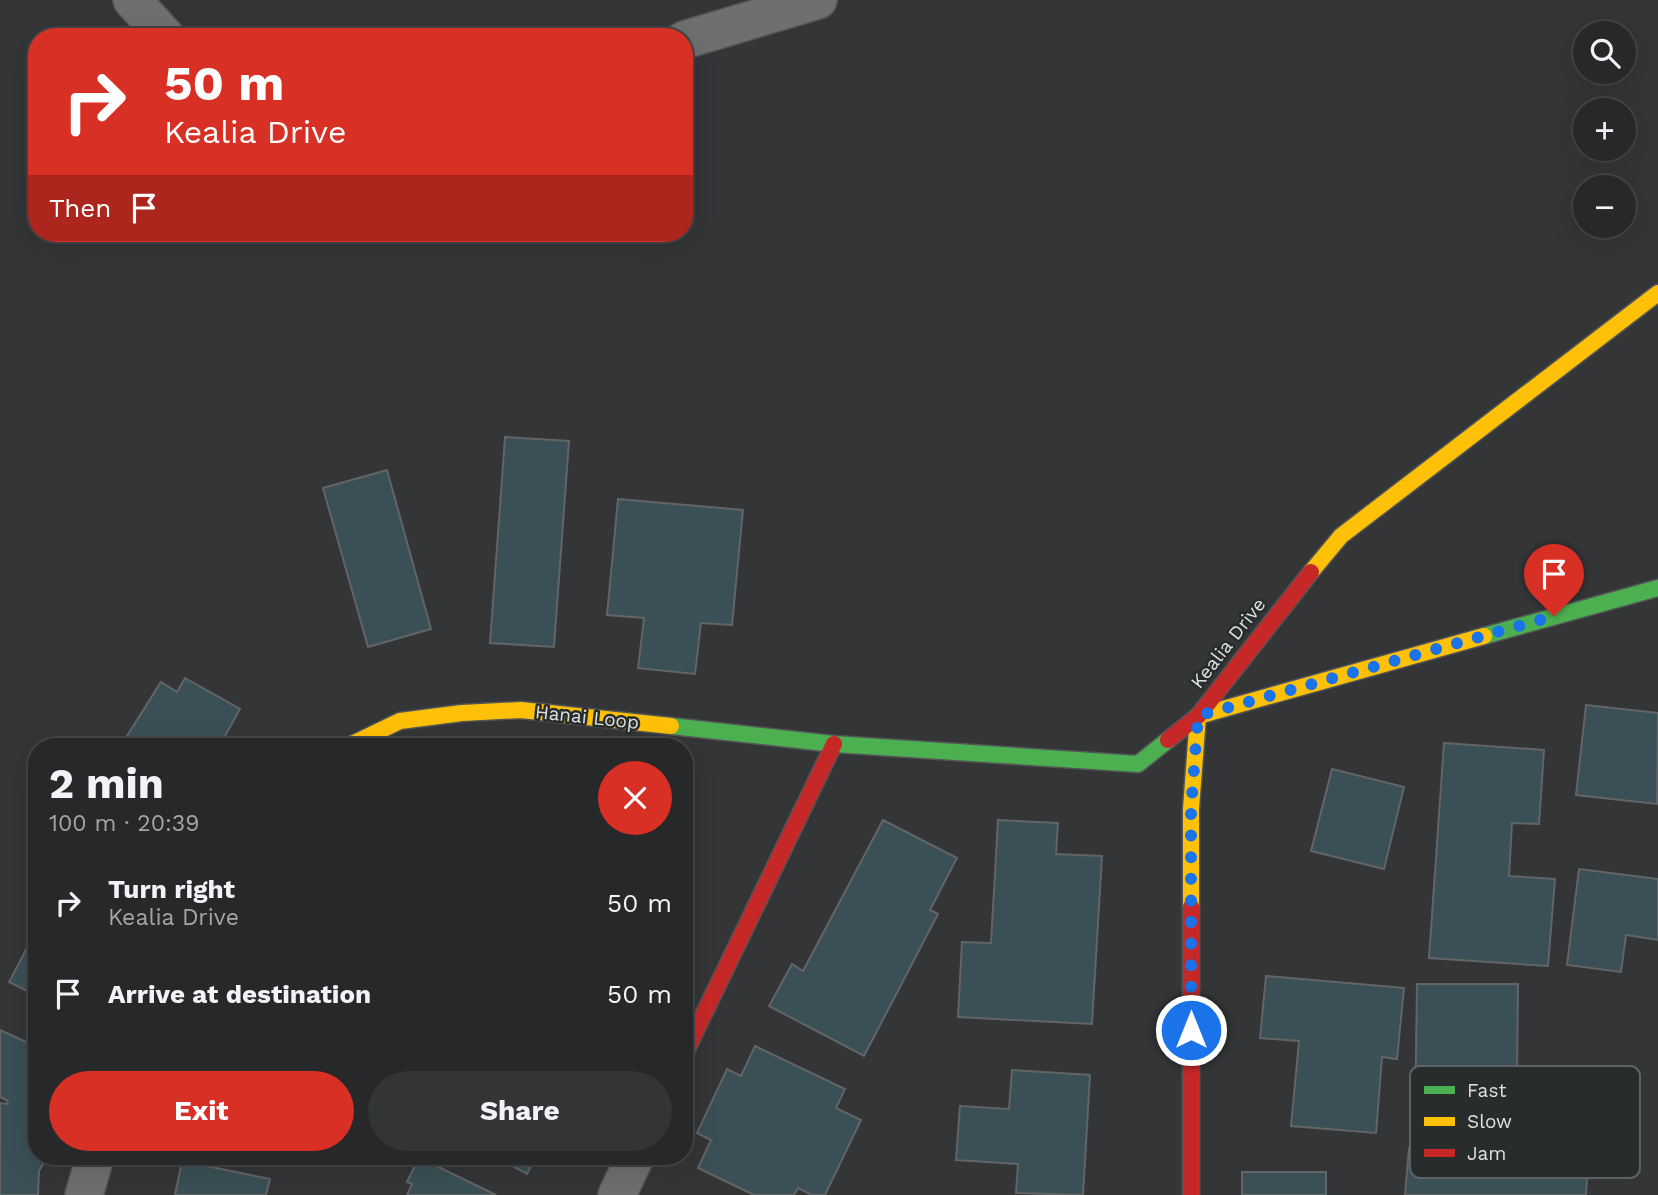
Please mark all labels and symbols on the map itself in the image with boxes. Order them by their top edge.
pin [1524,544,1584,616]
street label: Kealia Drive [1186,593,1270,693]
street label: Hanai Loop [534,700,640,734]
position arrow [1154,993,1228,1067]
legend [1410,1066,1640,1178]
text: Fast [1467,1079,1506,1102]
text: Slow [1467,1110,1512,1133]
text: Jam [1467,1142,1506,1165]

